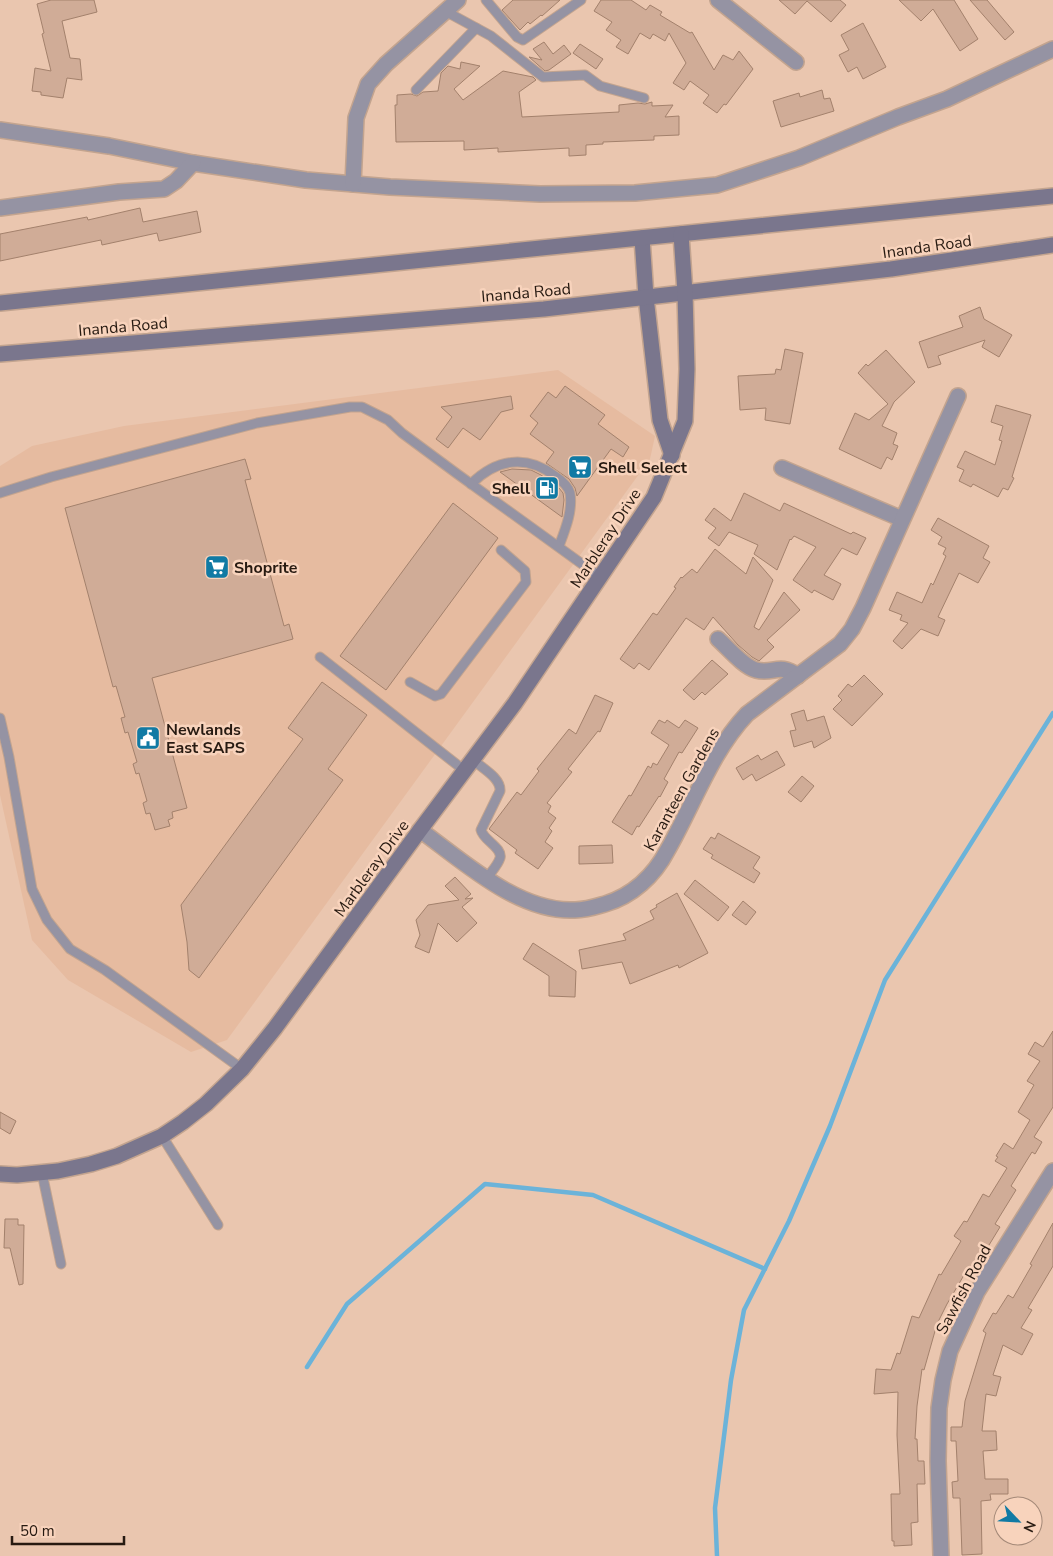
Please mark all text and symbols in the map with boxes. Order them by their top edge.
street label: Inanda Road [881,230,973,264]
street label: Inanda Road [480,278,572,308]
street label: Inanda Road [77,312,169,342]
supermarket icon: Shell Select [567,454,593,480]
place label: Shell Select [598,457,688,479]
fuel station icon: Shell [534,475,560,501]
place label: Shell [492,478,530,500]
street label: Marbleray Drive [565,484,646,593]
supermarket icon: Shoprite [204,554,230,580]
place label: Shoprite [234,557,298,579]
place label: Newlands East SAPS [166,719,245,759]
street label: Karanteen Gardens [639,724,725,855]
public building icon: Newlands East SAPS [135,725,161,751]
street label: Marbleray Drive [329,816,414,921]
street label: Sawfish Road [931,1241,997,1338]
north arrow [993,1496,1043,1546]
scale bar [12,1514,125,1546]
text: N [1019,1518,1040,1535]
text: 50 m [20,1521,55,1541]

